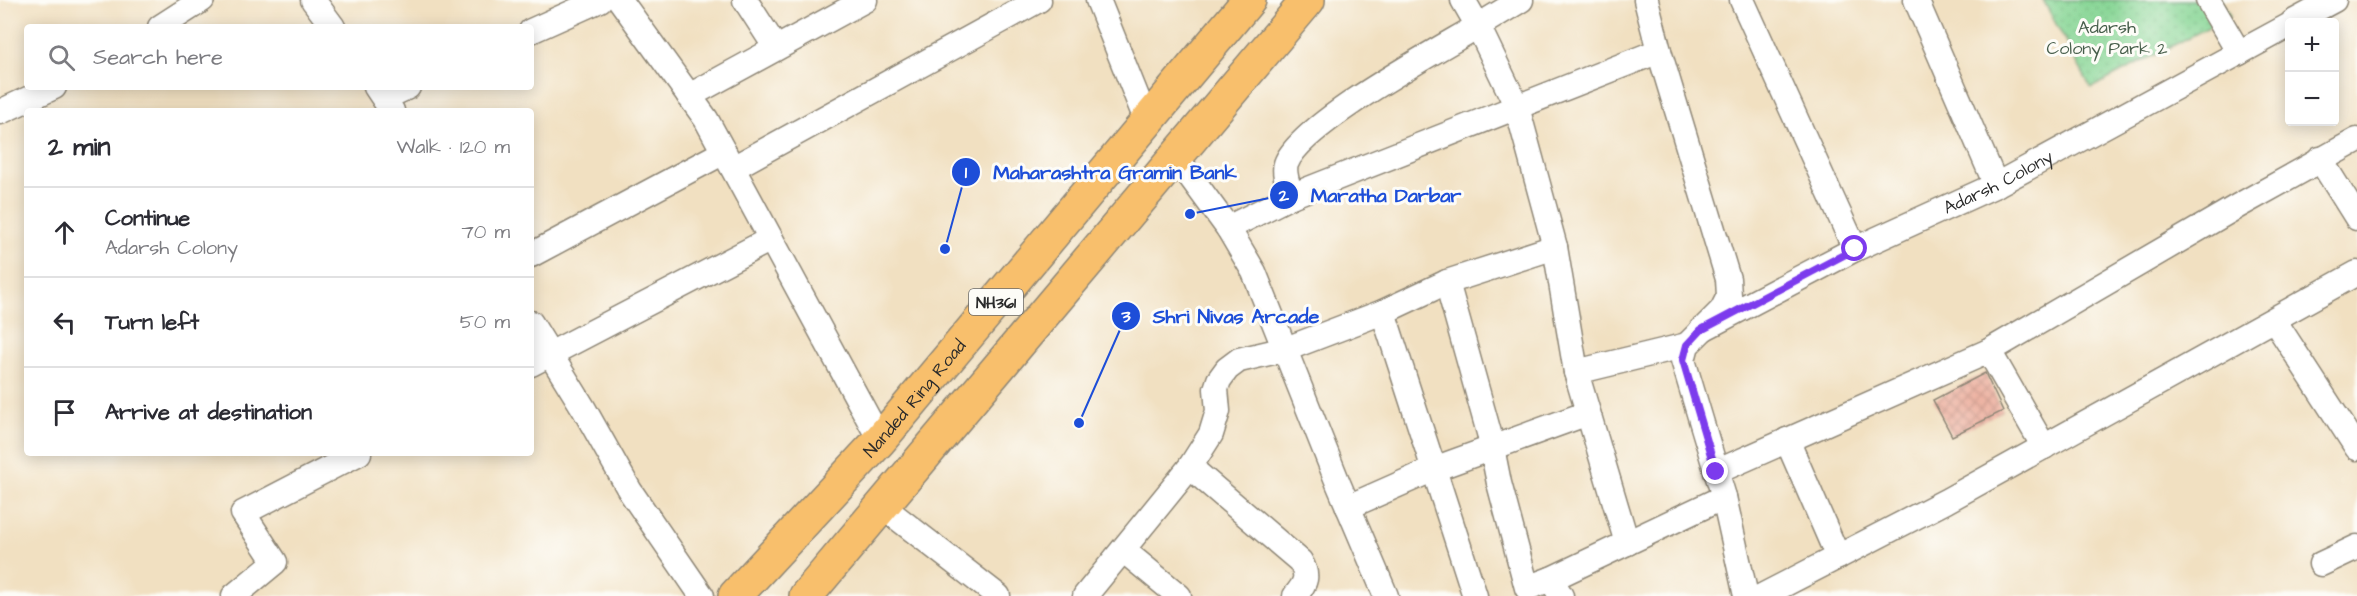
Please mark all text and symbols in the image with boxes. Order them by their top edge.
park label: Adarsh Colony Park 2 [2046,15,2168,62]
map controls [2285,18,2339,126]
button: + [2285,18,2339,72]
search box [24,24,534,90]
icon: search [45,41,78,74]
text: Search here [93,42,223,73]
button: − [2285,72,2339,126]
text: 2 min [48,129,110,165]
text: Walk · 120 m [397,133,510,161]
street label: Adarsh Colony [1939,144,2058,220]
callout: Maharashtra Gramin Bank [951,153,1249,191]
text: Maharashtra Gramin Bank [993,159,1238,187]
text: 1 [965,160,968,185]
callout: Maratha Darbar [1269,176,1473,214]
text: Maratha Darbar [1311,182,1462,210]
text: 2 [1278,183,1290,208]
text: Continue [105,203,190,234]
icon: ahead [48,216,81,249]
text: 70 m [462,218,510,246]
text: Adarsh Colony [105,234,238,262]
route start [1841,235,1867,261]
road number: NH361 [969,289,1023,315]
callout: Shri Nivas Arcade [1111,297,1332,335]
text: Shri Nivas Arcade [1152,303,1320,331]
text: 3 [1120,304,1131,329]
icon: left [48,306,81,339]
text: Turn left [105,307,199,338]
text: 50 m [460,308,510,336]
street label: Nanded Ring Road [858,334,972,463]
icon: arrive [48,396,81,429]
text: Arrive at destination [105,397,312,428]
route end [1702,458,1728,484]

